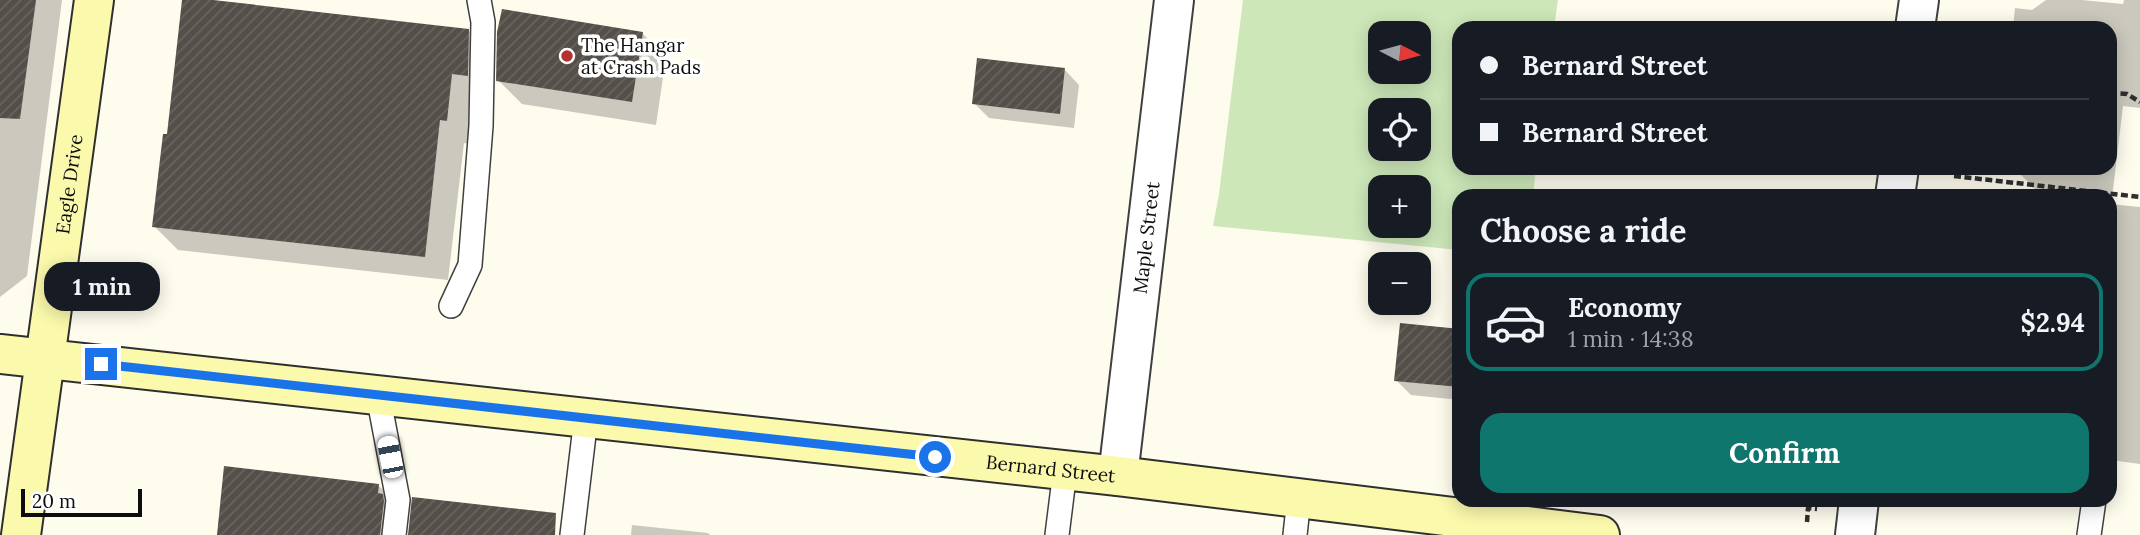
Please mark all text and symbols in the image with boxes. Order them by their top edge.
north arrow [1368,21,1432,84]
map controls [1368,21,1431,315]
place label: The Hangar at Crash Pads [581,33,701,79]
marker: The Hangar at Crash Pads [559,48,575,64]
text: Bernard Street [1522,49,1708,82]
button: locate [1368,98,1431,161]
text: Bernard Street [1522,116,1708,149]
street label: Eagle Drive [50,133,88,236]
button: + [1368,175,1431,238]
street label: Maple Street [1128,179,1165,295]
text: Choose a ride [1480,210,1687,251]
button: − [1368,252,1431,315]
callout: 1 min [43,262,159,312]
text: 1 min [73,272,131,301]
icon: car [1484,291,1547,354]
text: Economy [1568,291,1681,324]
text: $2.94 [2021,306,2085,339]
text: 1 min · 14:38 [1568,324,1694,353]
route end [85,348,117,380]
button: Confirm [1480,413,2089,493]
car [376,434,405,480]
route start [919,441,951,473]
street label: Bernard Street [985,450,1117,488]
scale bar [21,486,142,518]
text: 20 m [32,489,76,513]

